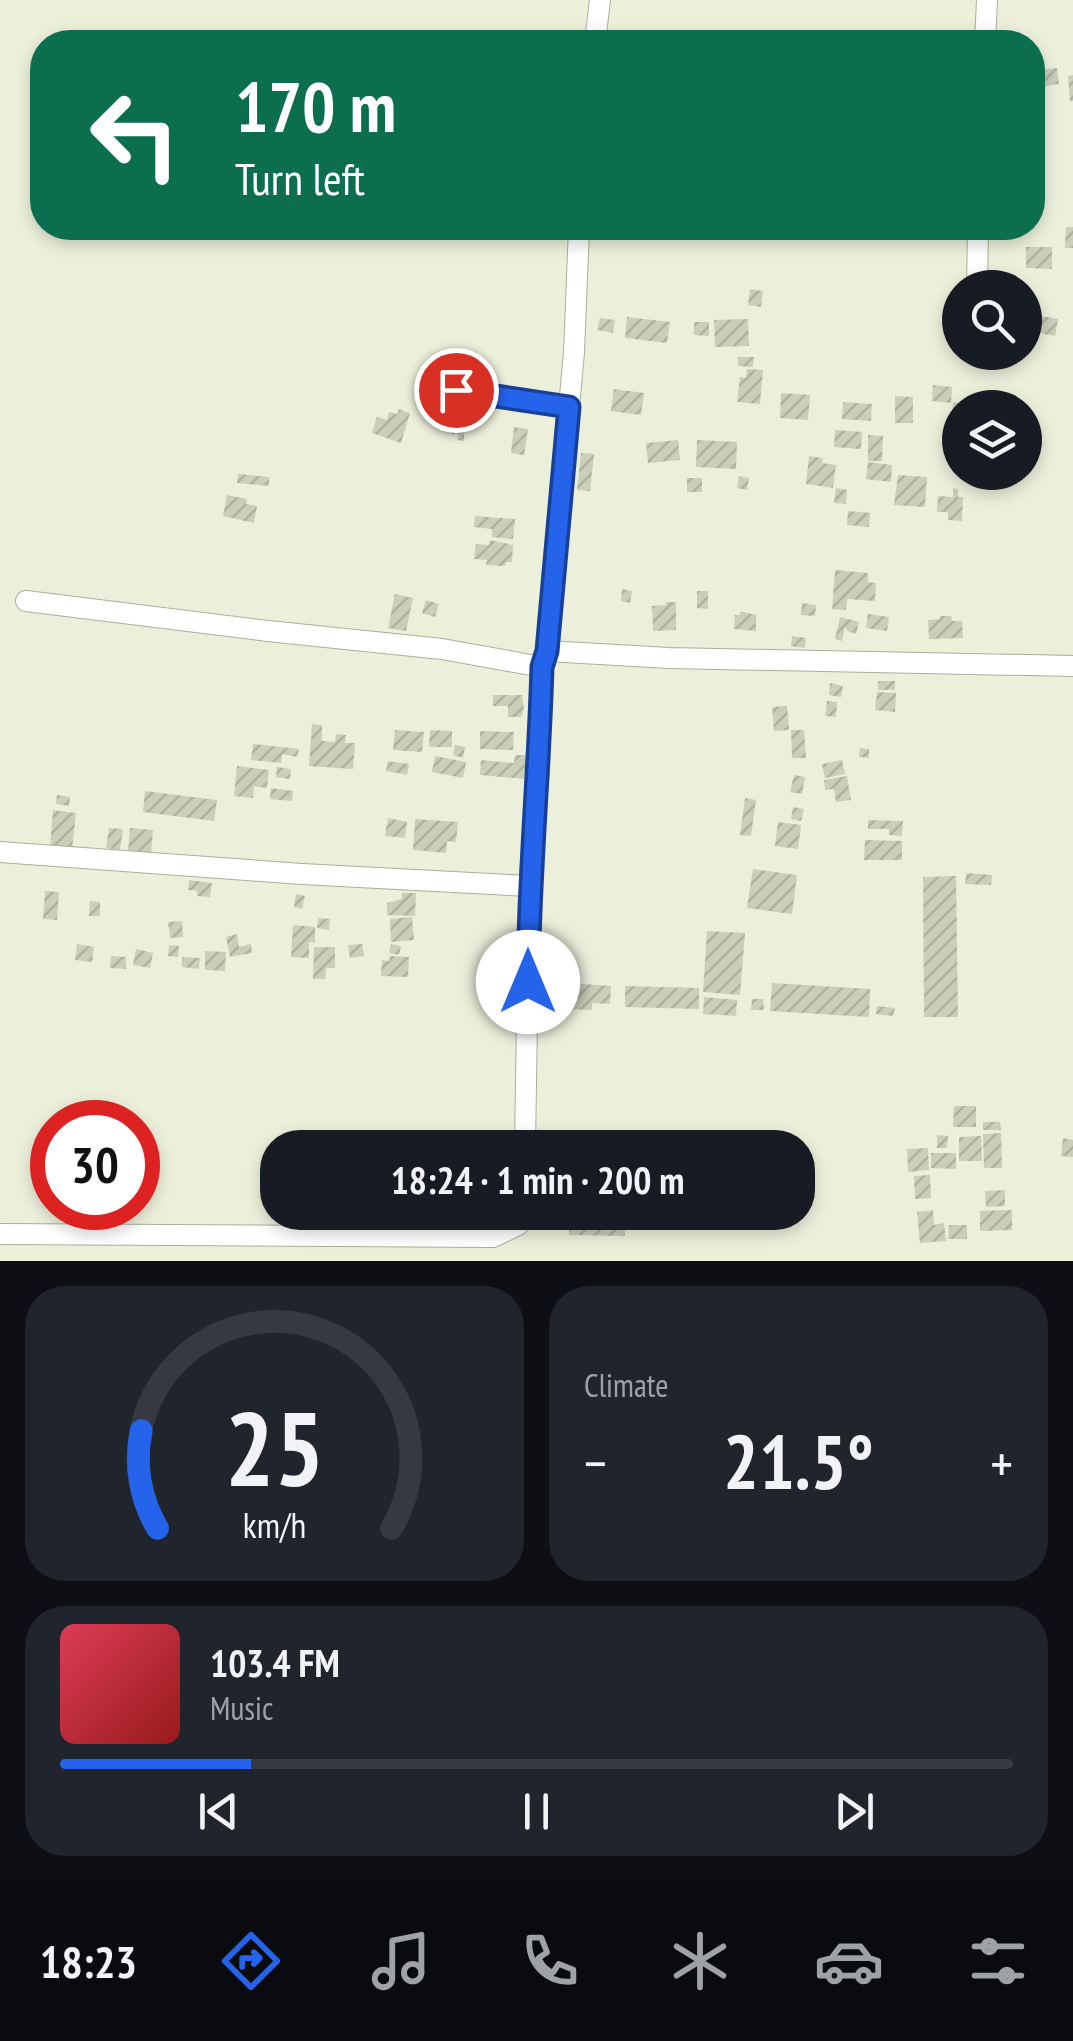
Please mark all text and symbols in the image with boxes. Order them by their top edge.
text: 170 m [235,61,396,151]
icon: left [70,70,200,200]
text: Turn left [235,149,365,207]
map controls [942,270,1042,490]
button: search [942,270,1042,370]
pin [414,348,499,433]
icon: arrive [429,363,484,418]
button: layers [942,390,1042,490]
position arrow [476,930,580,1034]
speed limit sign: 30 [30,1100,160,1230]
text: 18:24 · 1 min · 200 m [391,1155,684,1204]
text: Climate [584,1364,668,1406]
text: 25 [225,1380,324,1515]
text: 21.5° [723,1413,874,1510]
text: − [584,1427,607,1498]
text: + [990,1427,1013,1498]
text: km/h [243,1502,306,1548]
text: 103.4 FM [210,1638,340,1687]
text: Music [210,1687,273,1729]
icon: previous [191,1784,246,1839]
icon: pause [509,1784,564,1839]
icon: next [827,1784,882,1839]
icon: directions [216,1926,286,1996]
icon: music [366,1926,436,1996]
icon: phone [515,1926,585,1996]
icon: climate [665,1926,735,1996]
icon: car [814,1926,884,1996]
icon: filters [963,1926,1033,1996]
text: 18:23 [40,1932,137,1990]

